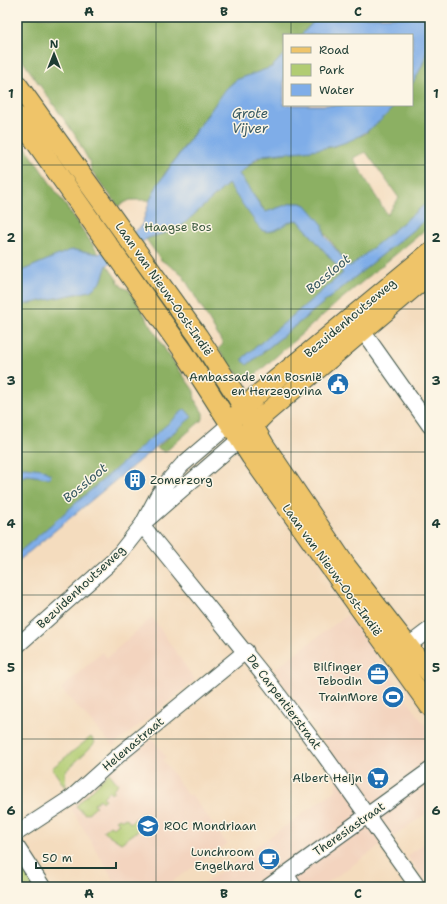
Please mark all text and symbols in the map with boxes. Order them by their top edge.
text: A [84,3,94,20]
text: B [220,3,228,20]
text: C [354,3,362,20]
north arrow [34,34,74,74]
legend [283,34,413,106]
text: N [50,37,59,52]
text: Road [319,42,350,58]
text: Park [319,62,345,78]
text: Water [319,82,355,98]
text: 1 [8,85,14,102]
text: 1 [433,85,439,102]
water label: Grote Vijver [232,105,269,137]
street label: Laan van Nieuw-Oost-Indië [112,219,217,359]
park label: Haagse Bos [144,219,212,235]
text: 2 [6,229,16,246]
text: 2 [431,229,441,246]
water label: Bossloot [302,250,354,298]
street label: Bezuidenhoutseweg [301,275,399,361]
place label: Ambassade van Bosnië en Herzegovina [189,369,323,399]
public building icon: Ambassade van Bosnië en Herzegovina [325,371,351,397]
text: 3 [6,372,16,389]
text: 3 [431,372,441,389]
water label: Bossloot [59,459,111,507]
building icon: Zomerzorg [122,467,148,493]
place label: Zomerzorg [150,472,213,488]
street label: Laan van Nieuw-Oost-Indië [279,501,386,640]
text: 4 [6,515,16,532]
text: 4 [431,515,441,532]
street label: Bezuidenhoutseweg [33,542,129,632]
street label: De Carpentierstraat [243,651,325,753]
text: 5 [7,659,15,676]
place label: Bilfinger Tebodin [313,659,362,689]
text: 5 [432,659,440,676]
office icon: Bilfinger Tebodin [365,661,391,687]
sports icon: TrainMore [380,684,406,710]
place label: TrainMore [318,689,378,705]
street label: Helenastraat [99,713,167,775]
supermarket icon: Albert Heijn [365,765,391,791]
place label: Albert Heijn [292,770,362,786]
street label: Theresiastraat [310,798,388,860]
text: 6 [6,802,16,819]
text: 6 [431,802,441,819]
school or university icon: ROC Mondriaan [135,813,161,839]
place label: ROC Mondriaan [164,818,256,834]
scale bar [36,844,116,870]
place label: Lunchroom Engelhard [191,844,254,874]
cafe icon: Lunchroom Engelhard [256,846,282,872]
text: 50 m [42,850,72,866]
text: A [84,885,94,902]
text: B [220,885,228,902]
text: C [354,885,362,902]

